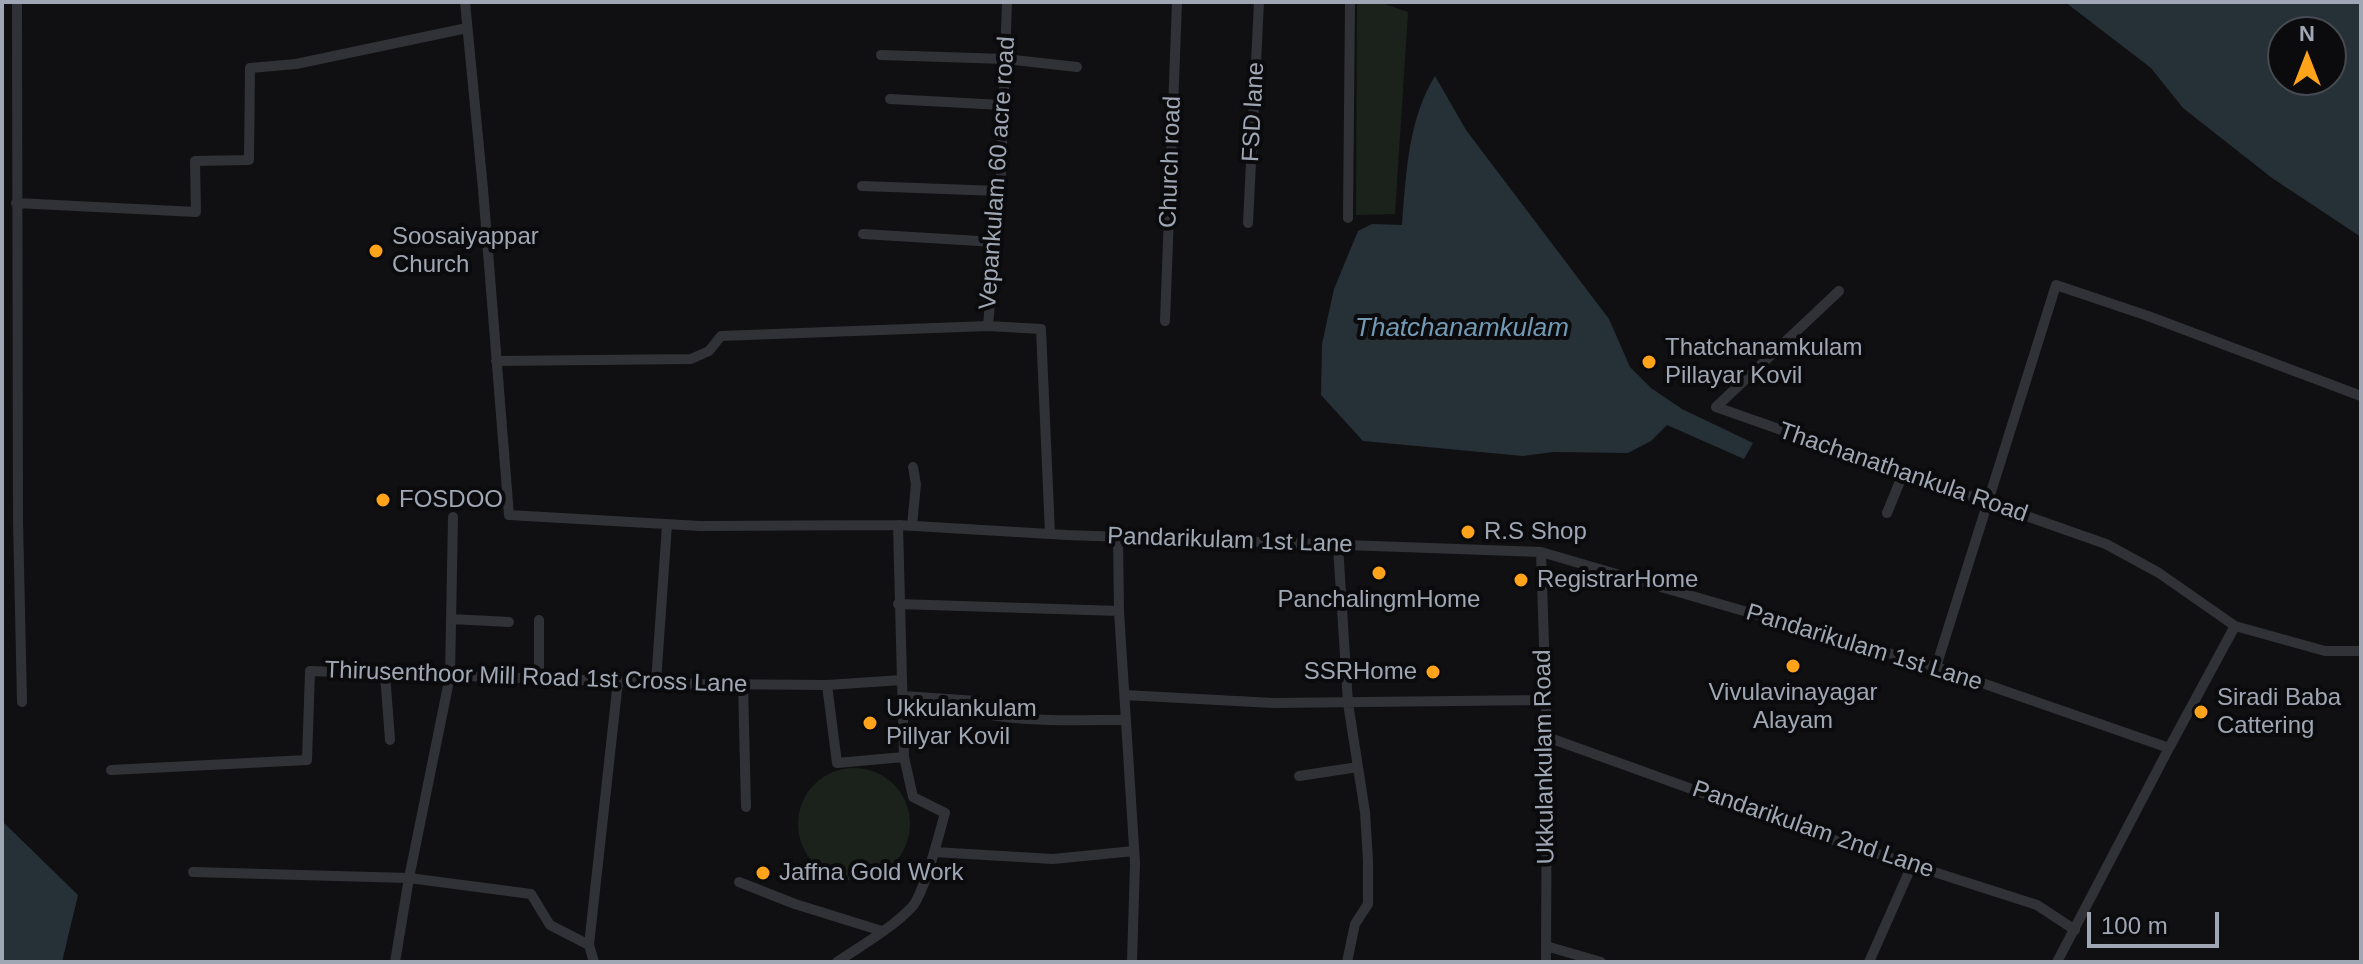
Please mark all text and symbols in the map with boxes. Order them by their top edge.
north arrow [2267,16,2347,96]
text: N [2299,21,2315,46]
street label: Vepankulam 60 acre road [974,36,1022,310]
street label: FSD lane [1237,61,1271,163]
street label: Church road [1154,96,1188,228]
place label: Soosaiyappar Church [392,223,539,279]
marker: Soosaiyappar Church [367,242,385,260]
water label: Thatchanamkulam [1355,313,1569,345]
place label: Thatchanamkulam Pillayar Kovil [1665,334,1862,390]
marker: Thatchanamkulam Pillayar Kovil [1640,353,1658,371]
street label: Thachanathankula Road [1775,417,2031,529]
place label: FOSDOO [399,486,503,514]
marker: FOSDOO [374,491,392,509]
place label: R.S Shop [1484,518,1587,546]
street label: Pandarikulam 1st Lane [1107,522,1353,560]
marker: R.S Shop [1459,523,1477,541]
marker: PanchalingmHome [1370,564,1388,582]
place label: RegistrarHome [1537,566,1698,594]
marker: RegistrarHome [1512,571,1530,589]
place label: PanchalingmHome [1278,586,1480,614]
street label: Pandarikulam 1st Lane [1742,598,1986,698]
street label: Ukkulankulam Road [1529,649,1561,865]
street label: Thirusenthoor Mill Road 1st Cross Lane [324,656,748,700]
marker: Vivulavinayagar Alayam [1784,657,1802,675]
place label: SSRHome [1304,658,1417,686]
marker: SSRHome [1424,663,1442,681]
place label: Vivulavinayagar Alayam [1709,679,1877,735]
place label: Siradi Baba Cattering [2217,684,2341,740]
place label: Ukkulankulam Pillyar Kovil [886,695,1037,751]
marker: Siradi Baba Cattering [2192,703,2210,721]
marker: Ukkulankulam Pillyar Kovil [861,714,879,732]
street label: Pandarikulam 2nd Lane [1688,775,1938,885]
place label: Jaffna Gold Work [779,859,964,887]
marker: Jaffna Gold Work [754,864,772,882]
scale bar [2091,896,2223,946]
text: 100 m [2101,912,2168,939]

